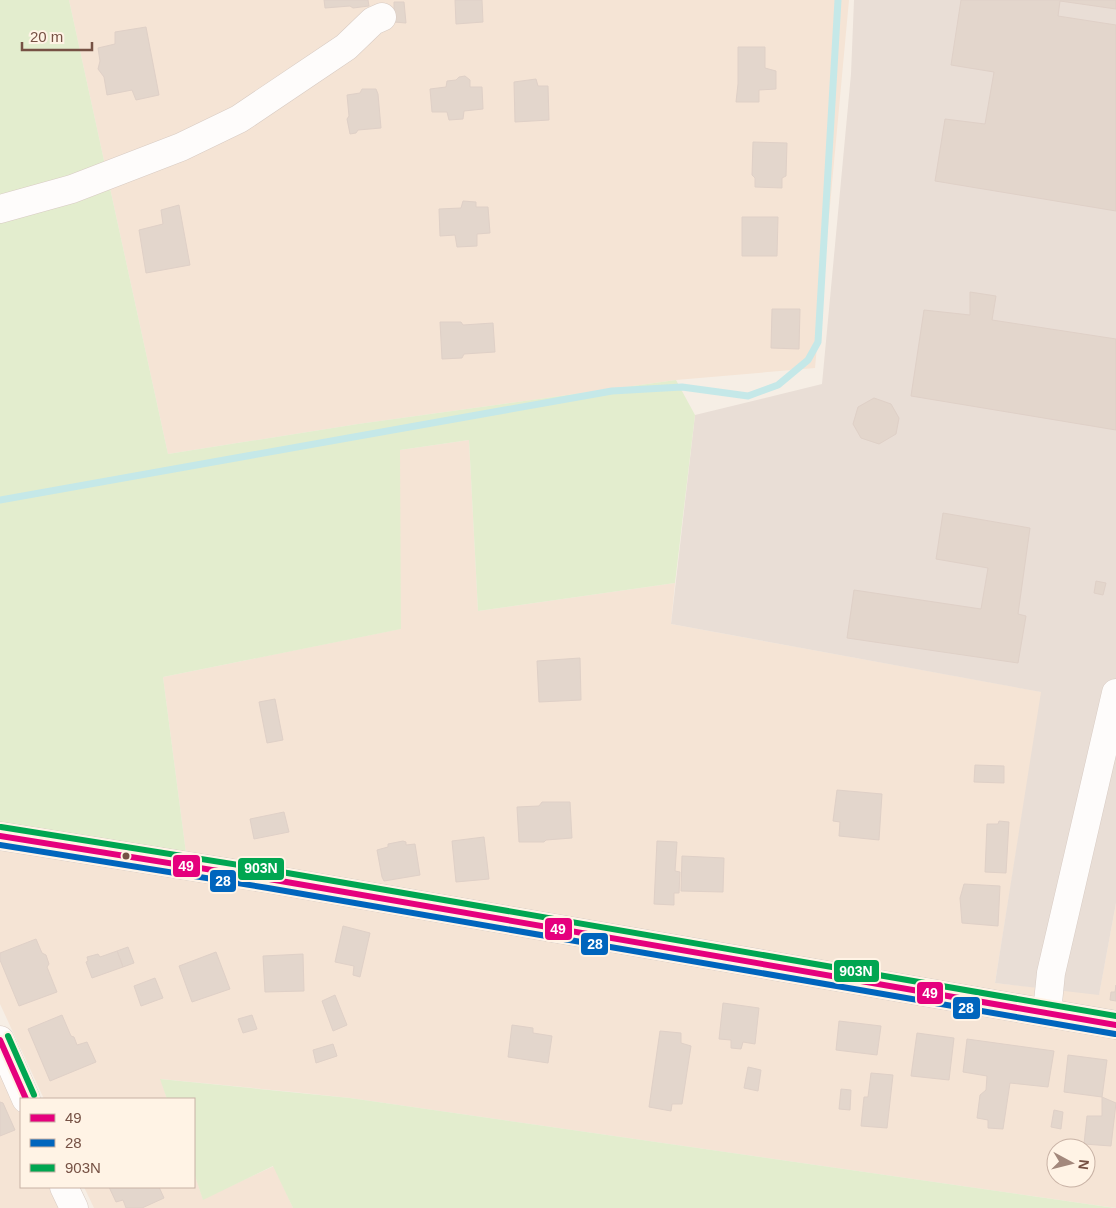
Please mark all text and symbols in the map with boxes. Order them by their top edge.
scale bar [22,20,92,52]
text: 20 m [30,28,63,45]
unlabelled marker [121,851,131,861]
line badge: 49 [172,854,201,878]
line badge: 903N [237,857,285,881]
text: 49 [178,858,194,874]
text: 903N [244,860,278,876]
line badge: 28 [209,869,237,893]
text: 28 [215,873,231,889]
line badge: 49 [544,917,573,941]
text: 49 [550,921,566,937]
line badge: 28 [580,932,609,956]
text: 28 [587,936,603,952]
line badge: 903N [833,959,880,983]
text: 903N [839,963,873,979]
line badge: 49 [916,981,944,1005]
text: 49 [922,985,938,1001]
line badge: 28 [952,996,981,1020]
text: 28 [958,1000,974,1016]
legend [20,1098,195,1188]
text: 49 [65,1109,82,1126]
text: 28 [65,1134,82,1151]
north arrow [1046,1138,1096,1188]
text: 903N [65,1159,101,1176]
text: N [1075,1159,1092,1171]

